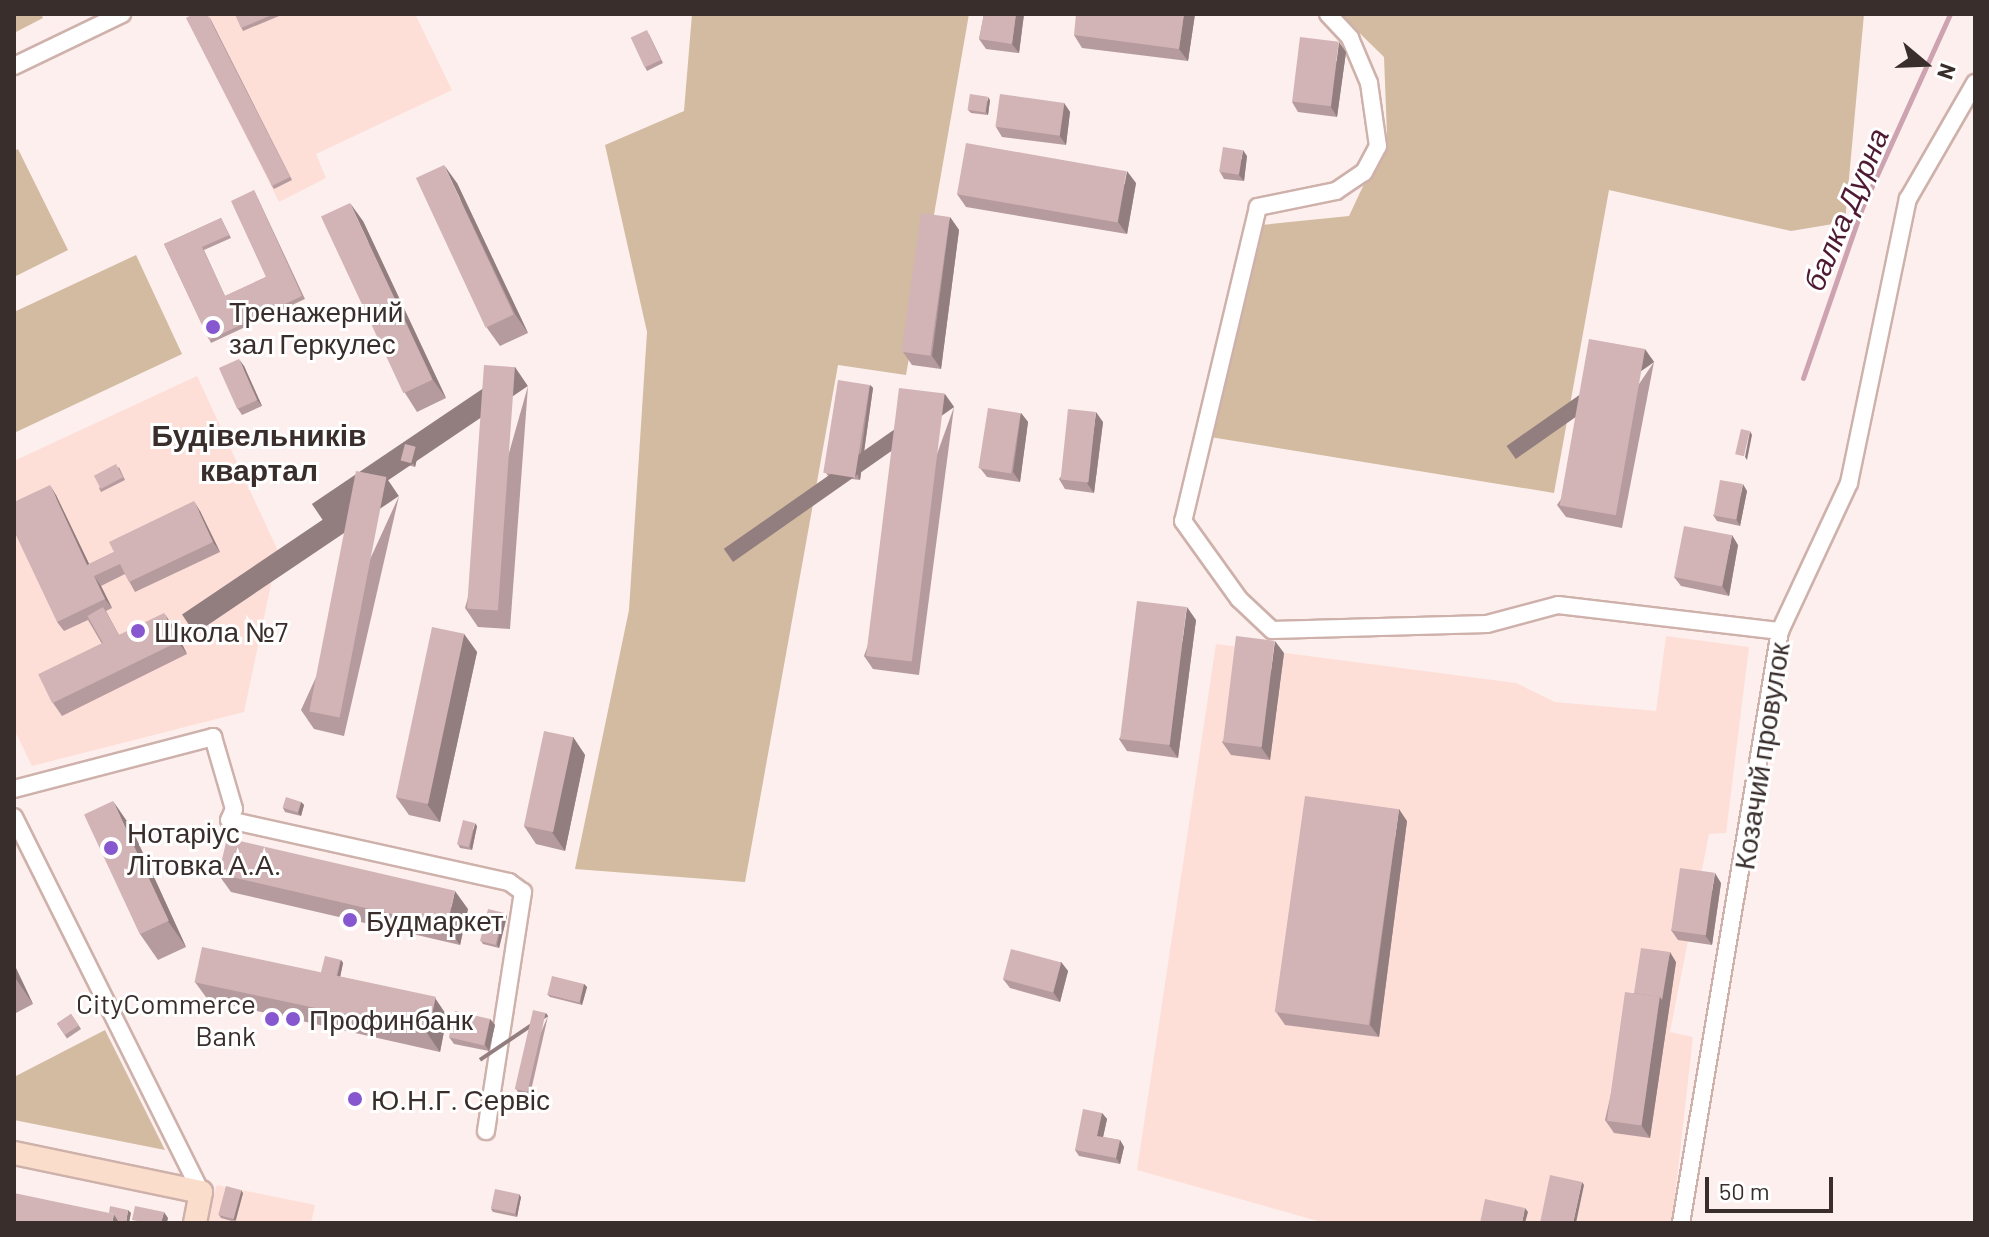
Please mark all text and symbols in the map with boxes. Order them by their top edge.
north arrow [1885,24,1965,104]
text: N [1933,61,1962,83]
water label: балка Дурна [1795,122,1895,296]
place label: Тренажерний зал Геркулес [229,294,403,360]
marker: Тренажерний зал Геркулес [204,318,222,336]
district label: Будівельників квартал [151,416,367,486]
place label: Школа №7 [154,614,288,648]
marker: Школа №7 [129,622,147,640]
street label: Козачий провулок [1726,640,1796,872]
place label: Нотаріус Літовка А.А. [127,815,282,881]
marker: Нотаріус Літовка А.А. [102,839,120,857]
place label: Будмаркет [366,903,504,937]
marker: Будмаркет [341,911,359,929]
place label: CityCommerce Bank [76,986,256,1052]
place label: Профинбанк [309,1002,473,1036]
marker: CityCommerce Bank [263,1010,281,1028]
marker: Профинбанк [284,1010,302,1028]
place label: Ю.Н.Г. Сервіс [371,1082,550,1116]
marker: Ю.Н.Г. Сервіс [346,1090,364,1108]
scale bar [1709,1161,1837,1211]
text: 50 m [1719,1176,1770,1205]

